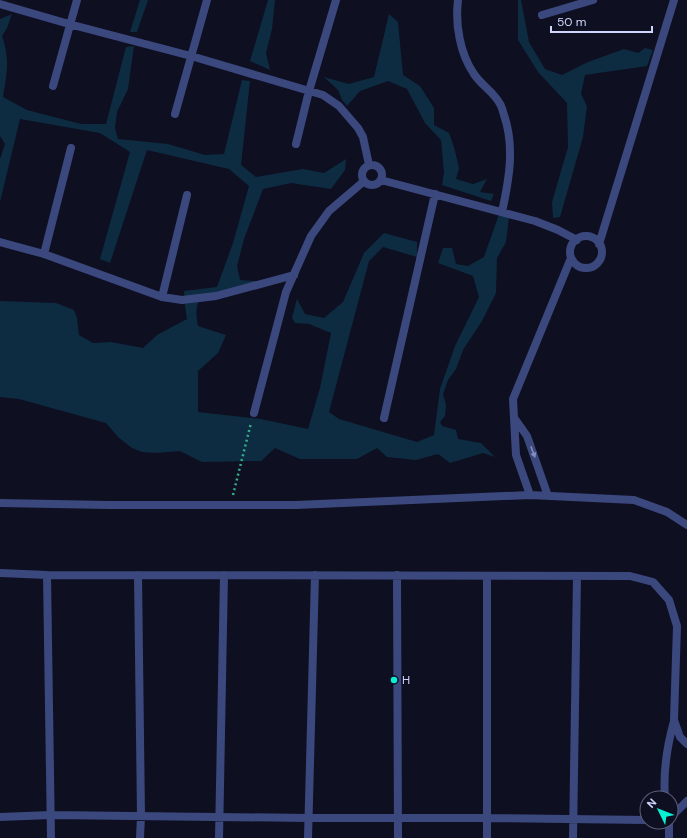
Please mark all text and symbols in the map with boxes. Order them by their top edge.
scale bar [551,8,652,34]
text: 50 m [557,14,586,30]
one-way arrow [531,446,537,458]
place label: H [402,672,410,688]
marker: H [389,675,399,685]
north arrow [639,790,679,830]
text: N [644,795,660,811]

